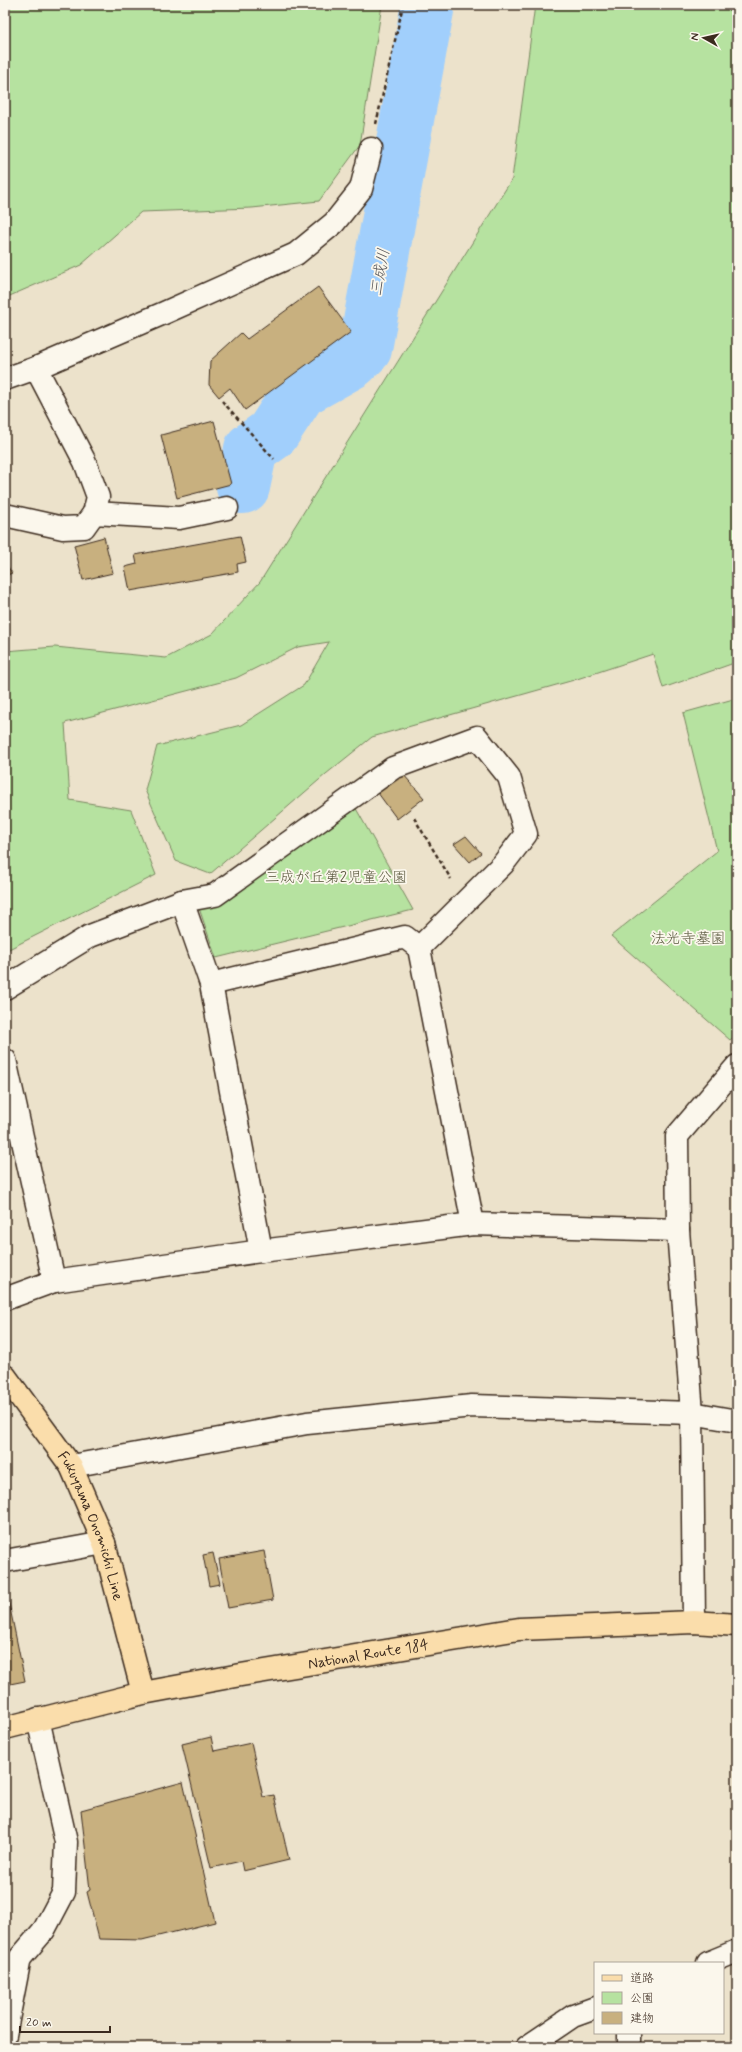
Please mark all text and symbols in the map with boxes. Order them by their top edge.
north arrow [684,18,724,58]
text: N [688,32,703,41]
water label: 三成川 [366,247,395,298]
park label: 三成が丘第2児童公園 [265,868,407,888]
park label: 法光寺墓園 [650,929,726,949]
street label: Fukuyama Onomichi Line [52,1448,128,1603]
street label: National Route 184 [307,1635,430,1675]
legend [594,1962,724,2034]
text: 道路 [630,1971,654,1987]
text: 公園 [630,1991,654,2007]
scale bar [20,2008,110,2034]
text: 建物 [630,2011,654,2027]
text: 20 m [26,2015,52,2031]

